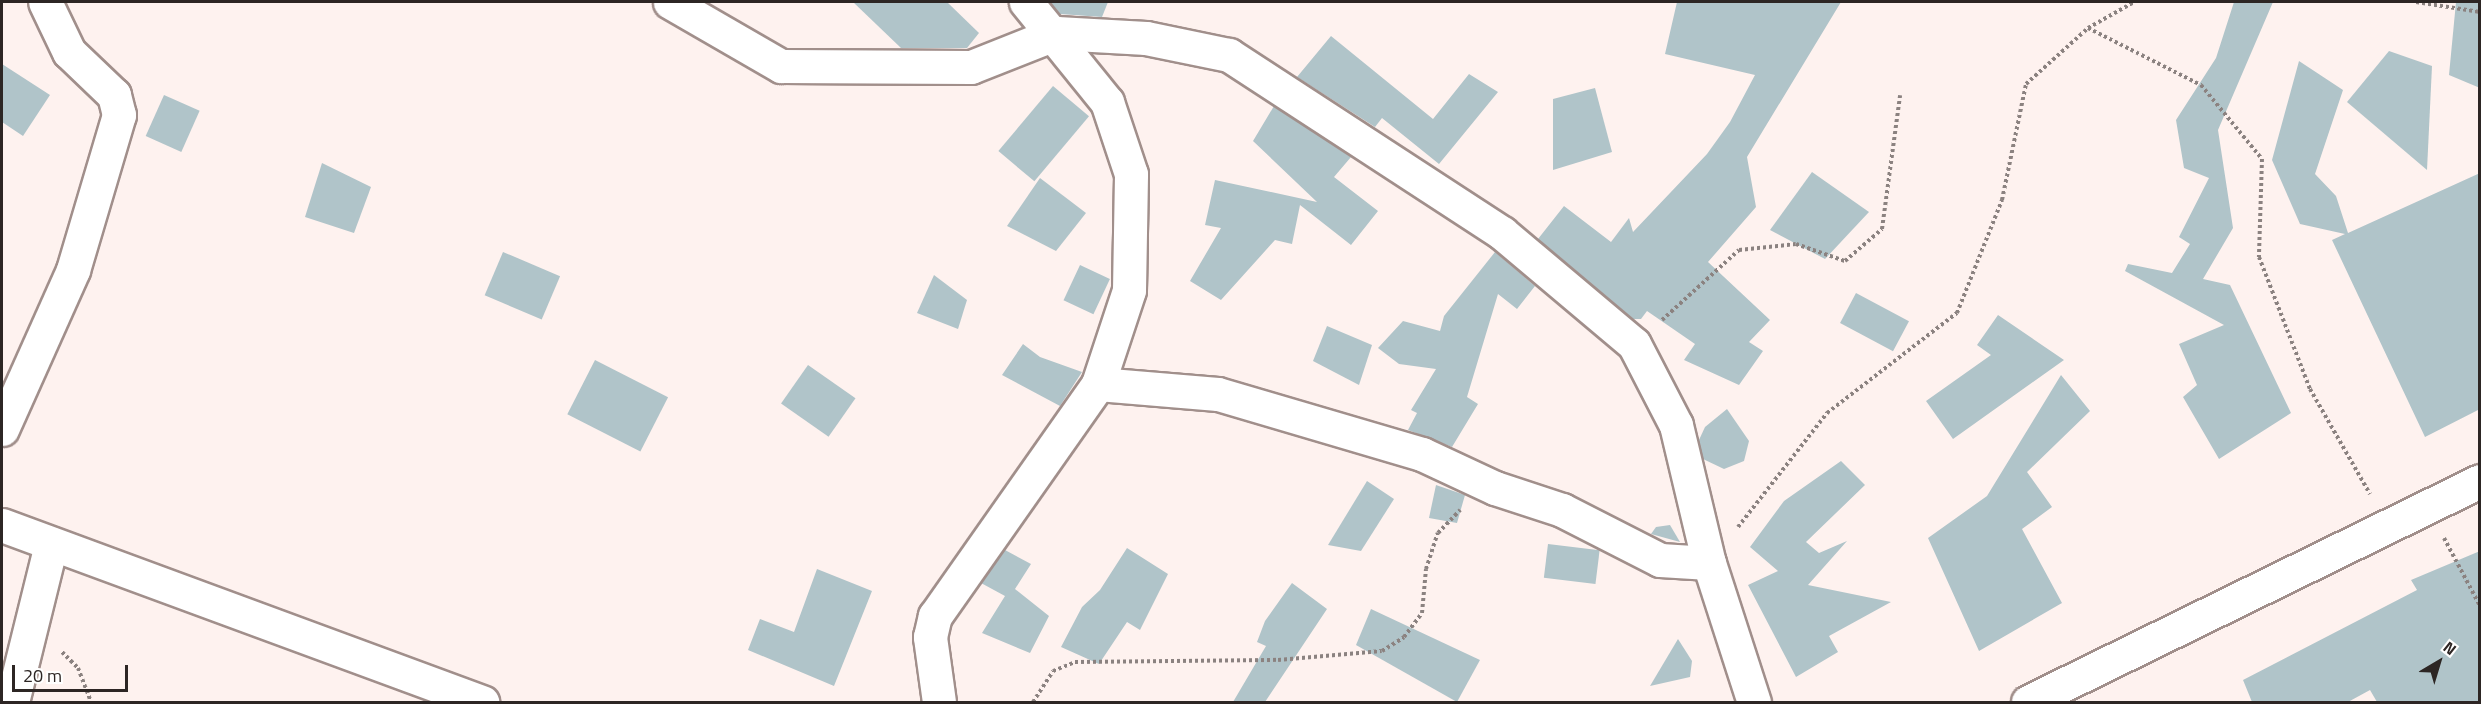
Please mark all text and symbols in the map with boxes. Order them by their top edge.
north arrow [2409,632,2469,692]
text: N [2438,635,2462,661]
scale bar [15,653,130,691]
text: 20 m [23,662,62,689]

